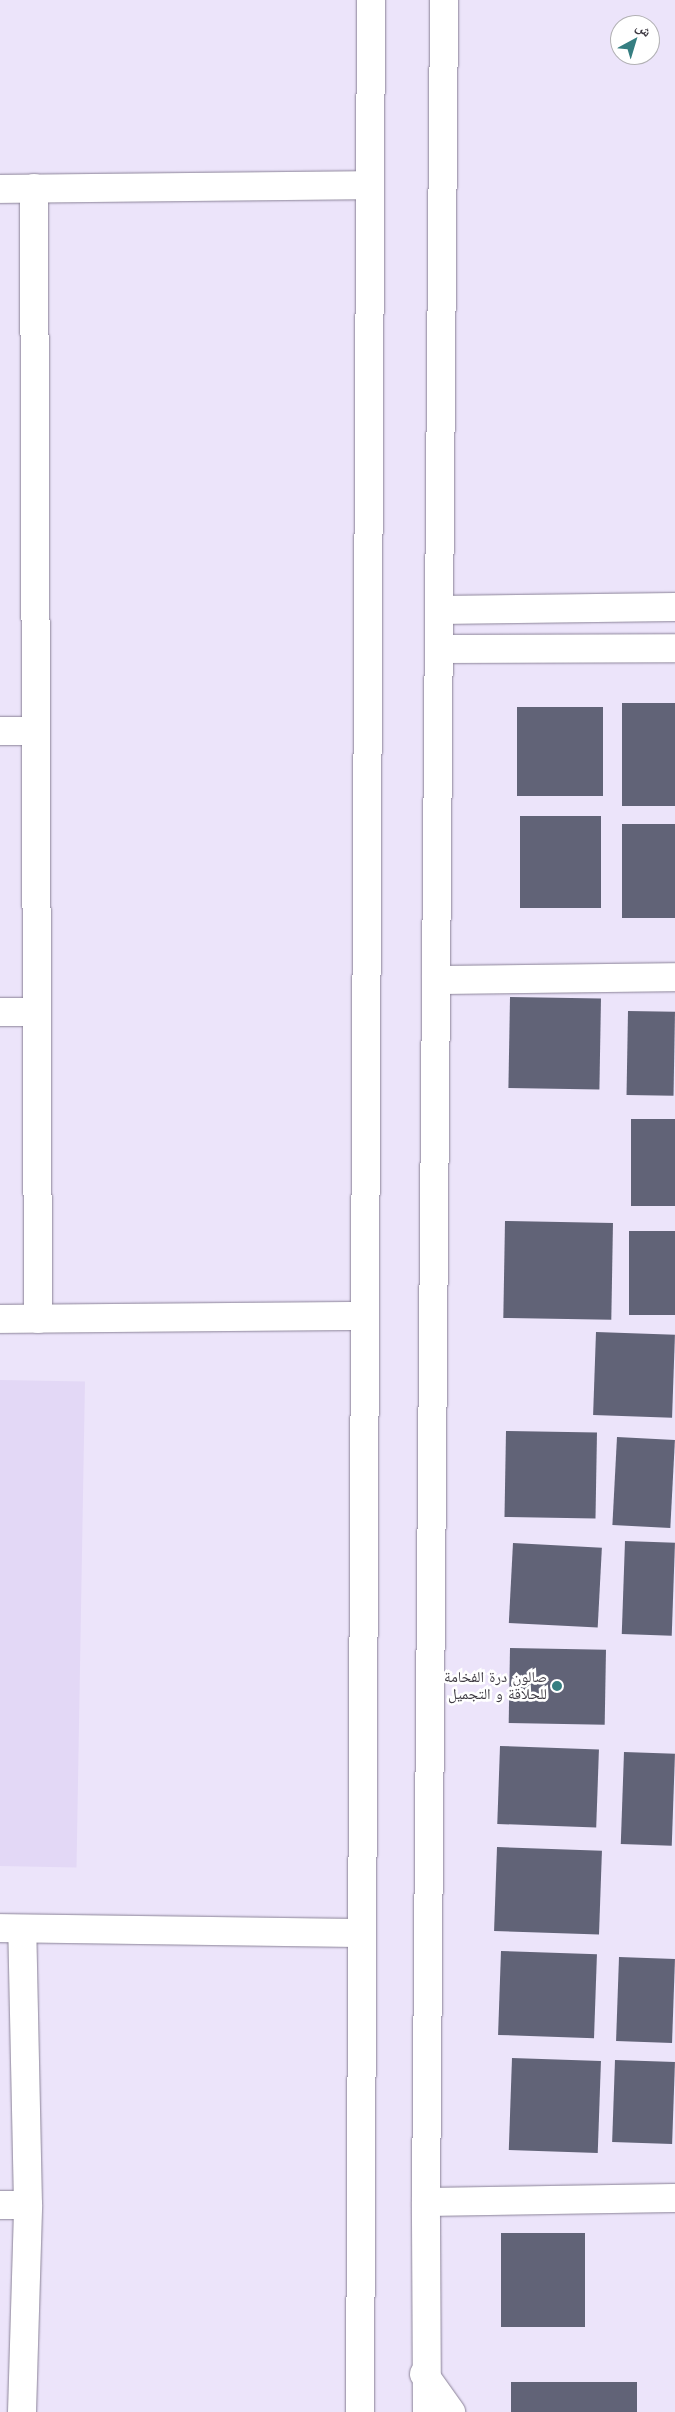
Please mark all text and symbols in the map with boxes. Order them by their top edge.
north arrow [610,15,660,65]
text: ش [633,18,655,40]
place label: صالون درة الفخامة للحلاقة و التجميل [444,1668,547,1703]
marker: صالون درة الفخامة للحلاقة و التجميل [551,1680,563,1692]

